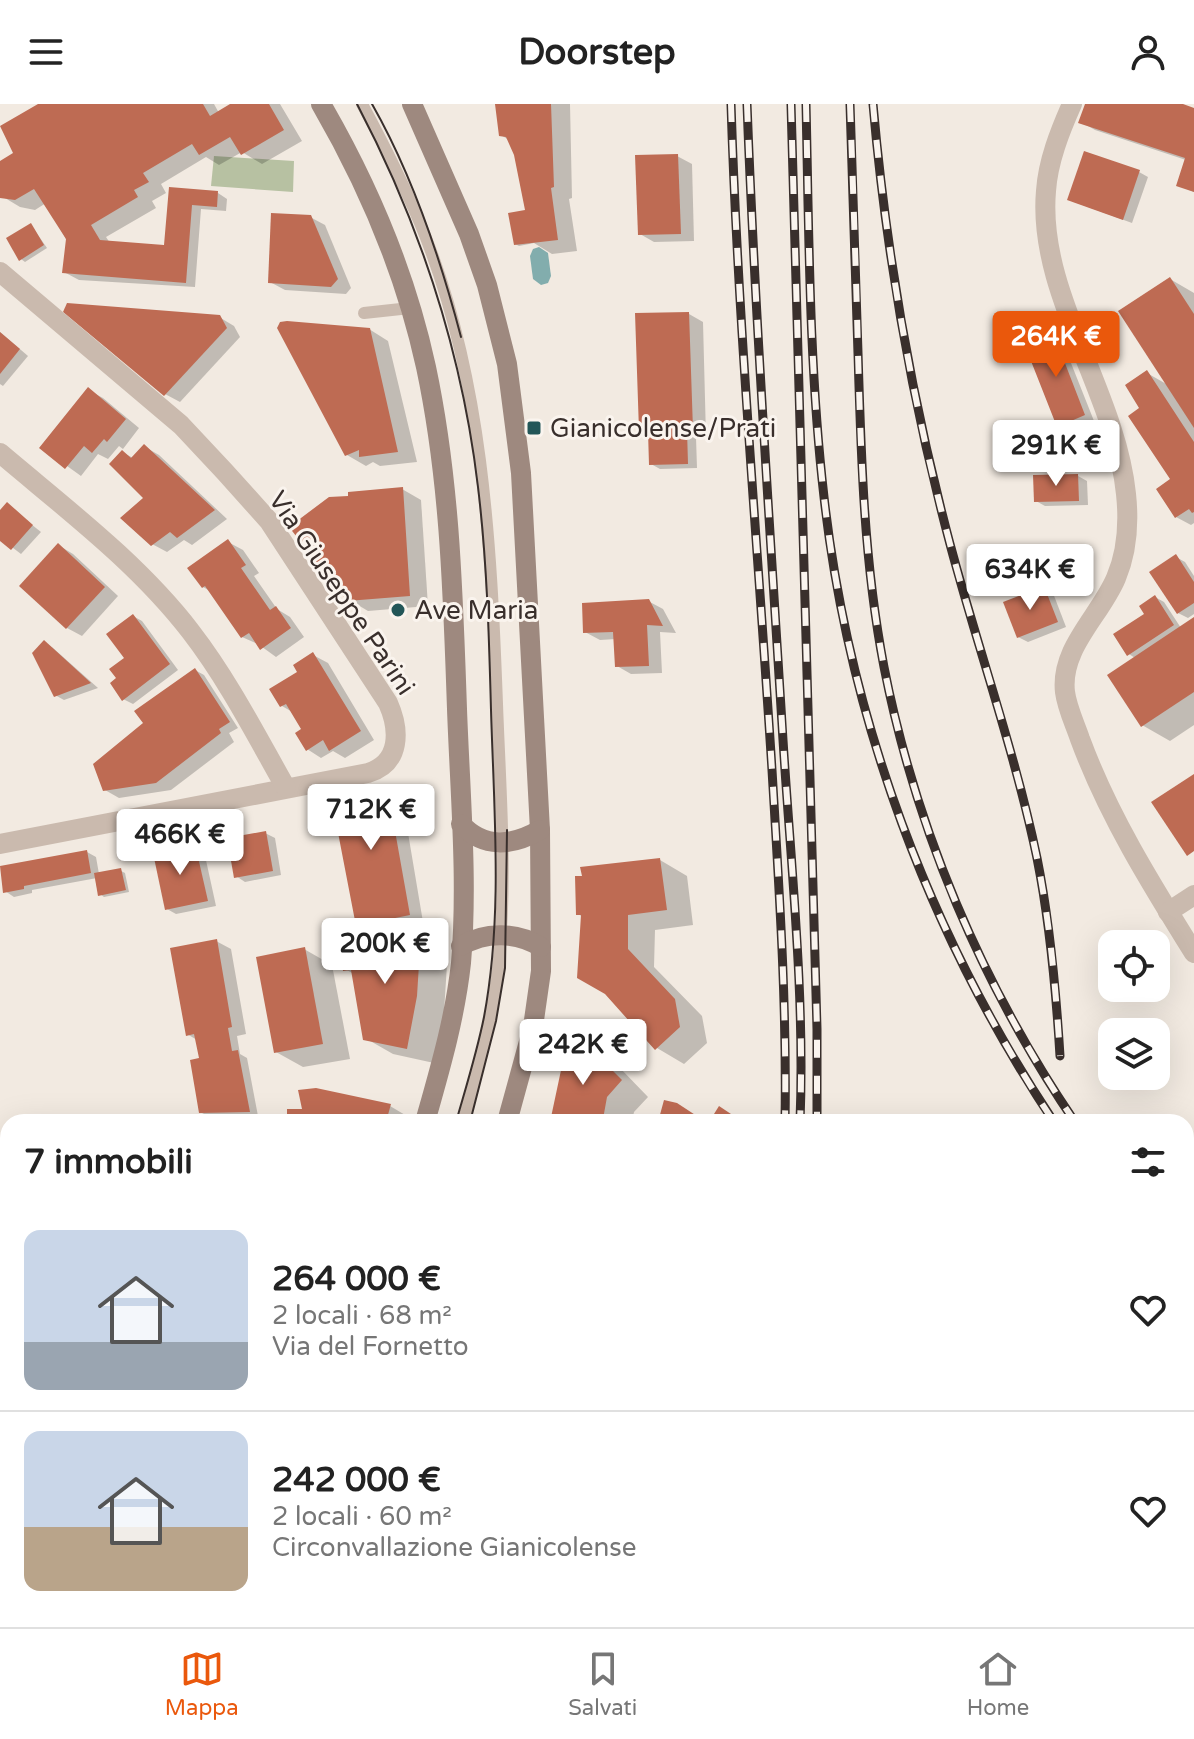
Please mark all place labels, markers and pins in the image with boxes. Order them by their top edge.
pin: 264K € [991,311,1121,379]
place label: Gianicolense/Prati [550,413,776,444]
marker: Gianicolense/Prati [525,419,543,437]
pin: 291K € [991,420,1121,488]
pin: 634K € [965,544,1095,612]
place label: Ave Maria [414,595,538,626]
marker: Ave Maria [389,601,407,619]
pin: 712K € [306,784,436,852]
pin: 466K € [115,809,245,877]
pin: 200K € [320,918,450,986]
pin: 242K € [518,1019,648,1087]

